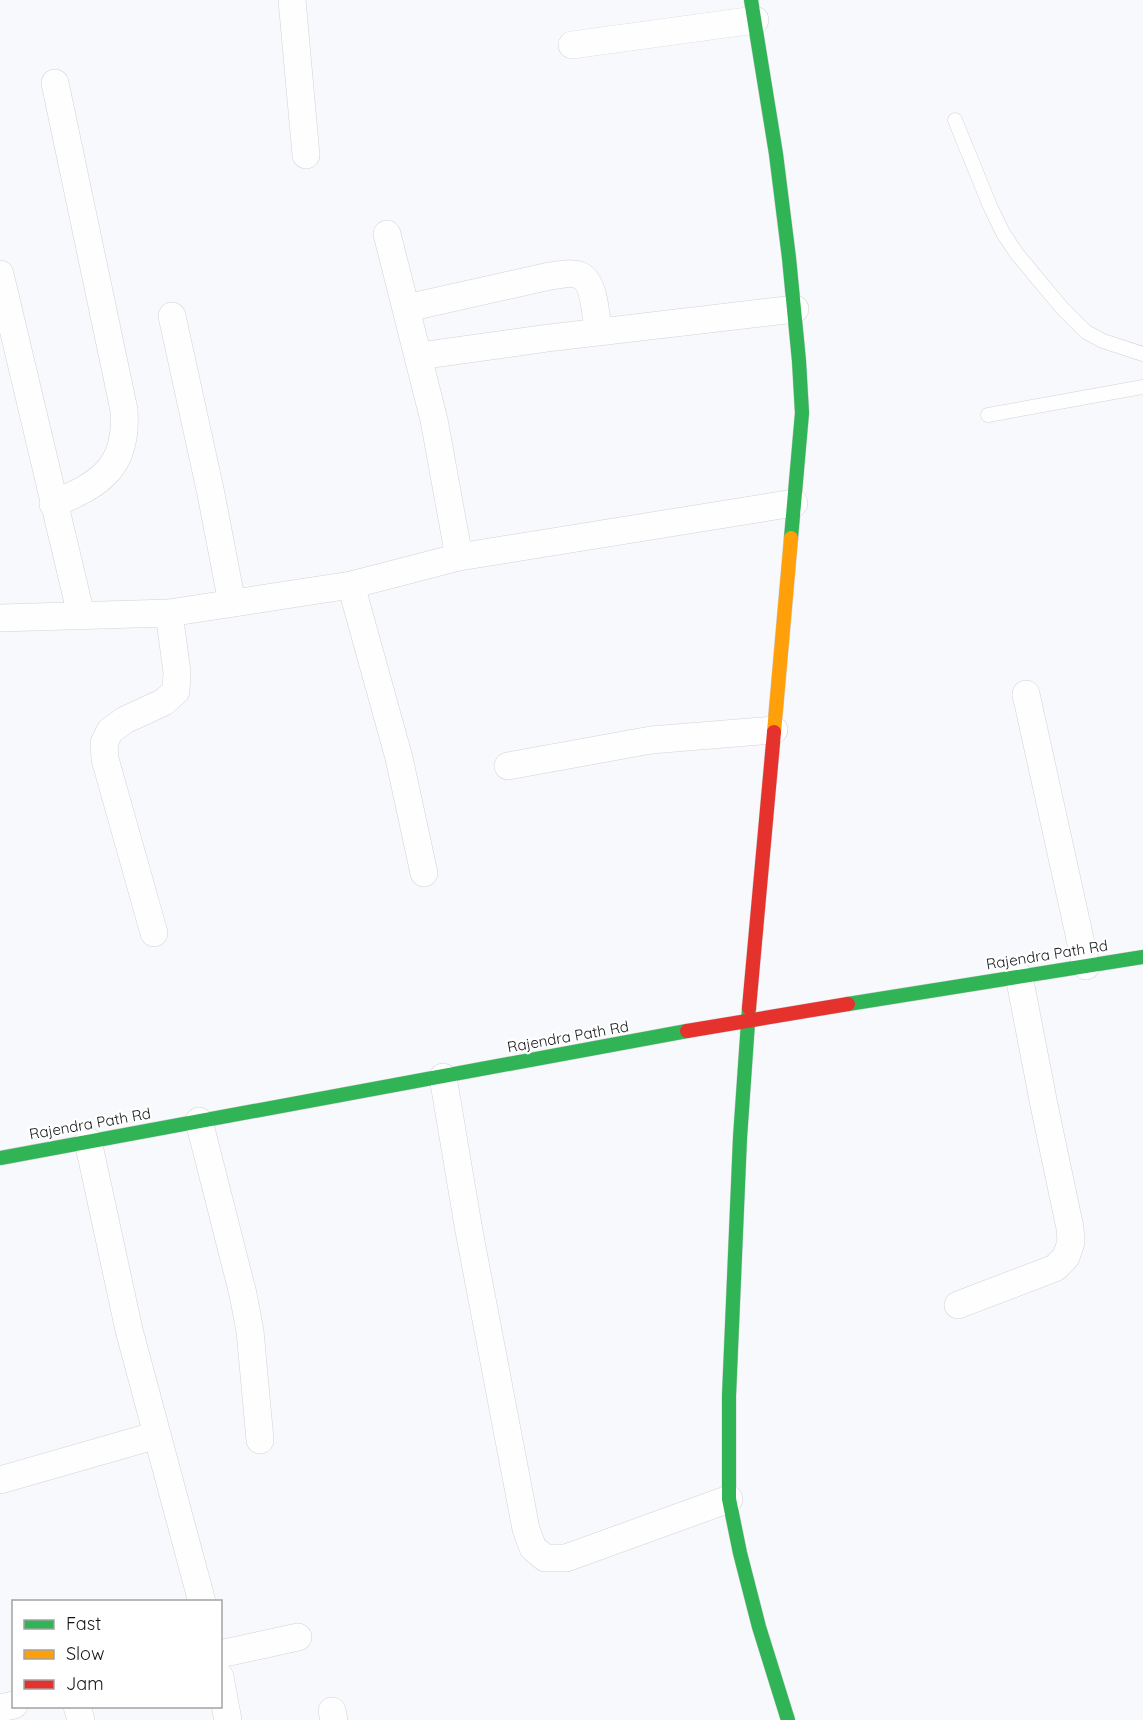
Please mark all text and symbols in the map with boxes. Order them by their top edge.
street label: Rajendra Path Rd [985,936,1109,974]
street label: Rajendra Path Rd [506,1016,630,1057]
street label: Rajendra Path Rd [28,1103,152,1144]
legend [12,1600,222,1708]
text: Fast [66,1612,101,1635]
text: Slow [66,1642,104,1665]
text: Jam [66,1672,104,1695]

